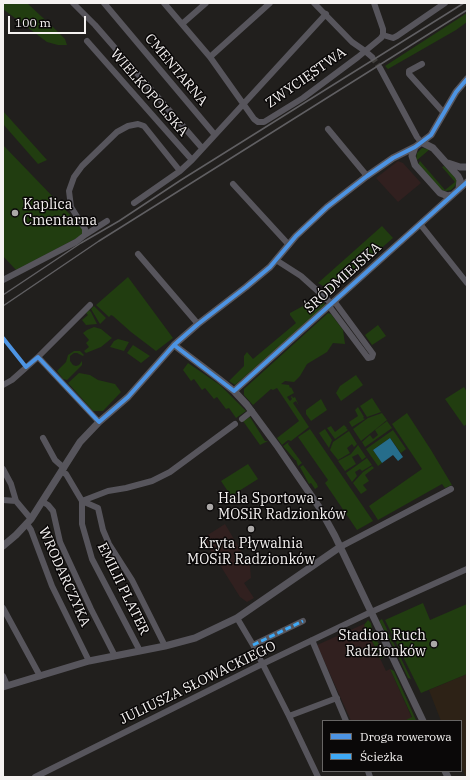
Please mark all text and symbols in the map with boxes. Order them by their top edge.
scale bar [10,8,88,34]
text: 100 m [15,15,51,30]
street label: CMENTARNA [141,31,211,109]
street label: ZWYCIĘSTWA [263,44,349,112]
street label: WIELKOPOLSKA [107,46,191,140]
place label: Kaplica Cmentarna [23,197,97,230]
marker: Kaplica Cmentarna [10,208,20,218]
street label: ŚRÓDMIEJSKA [301,239,385,317]
place label: Hala Sportowa - MOSiR Radzionków [218,491,346,524]
marker: Hala Sportowa - MOSiR Radzionków [205,502,215,512]
street label: WRODARCZYKA [34,524,94,630]
marker: Kryta Pływalnia MOSiR Radzionków [246,524,256,534]
place label: Kryta Pływalnia MOSiR Radzionków [187,536,315,568]
street label: EMILII PLATER [93,540,153,638]
place label: Stadion Ruch Radzionków [338,628,426,660]
street label: JULIUSZA SŁOWACKIEGO [117,638,279,728]
marker: Stadion Ruch Radzionków [429,639,439,649]
legend [322,720,462,772]
text: Droga rowerowa [360,729,452,744]
text: Ścieżka [360,749,403,764]

